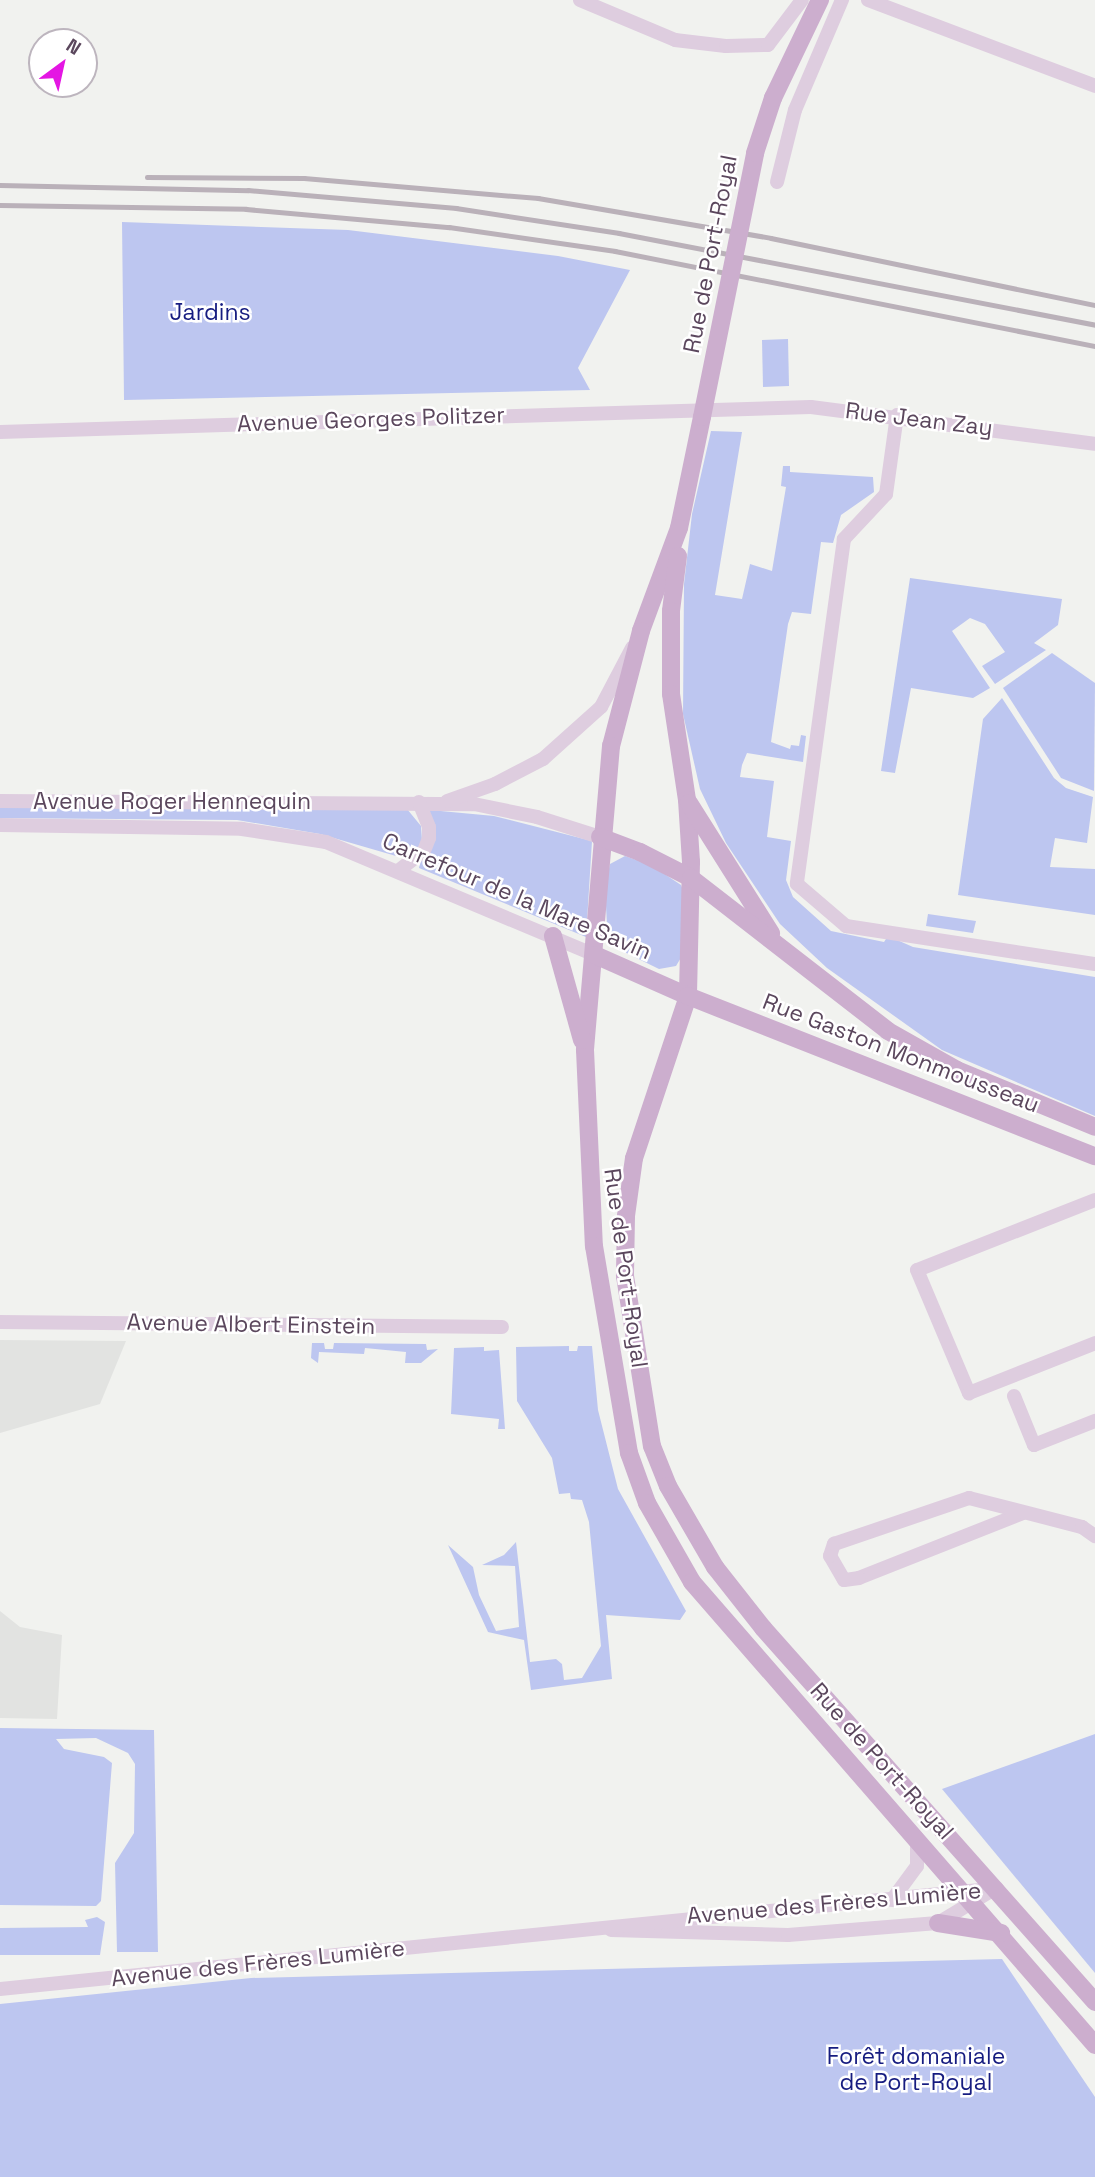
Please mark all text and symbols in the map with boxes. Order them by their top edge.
north arrow [28,28,98,98]
text: N [61,33,86,61]
street label: Rue de Port-Royal [677,153,743,355]
park label: Jardins [169,298,251,326]
street label: Rue Jean Zay [844,396,994,442]
street label: Avenue Georges Politzer [237,401,505,437]
street label: Avenue Roger Hennequin [33,787,311,815]
street label: Carrefour de la Mare Savin [378,827,656,965]
street label: Rue Gaston Monmousseau [759,987,1043,1119]
street label: Rue de Port-Royal [598,1166,654,1370]
street label: Avenue Albert Einstein [126,1308,376,1340]
street label: Rue de Port-Royal [804,1677,960,1845]
street label: Avenue des Frères Lumière [686,1876,982,1930]
street label: Avenue des Frères Lumière [110,1934,406,1992]
park label: Forêt domaniale de Port-Royal [827,2042,1005,2096]

